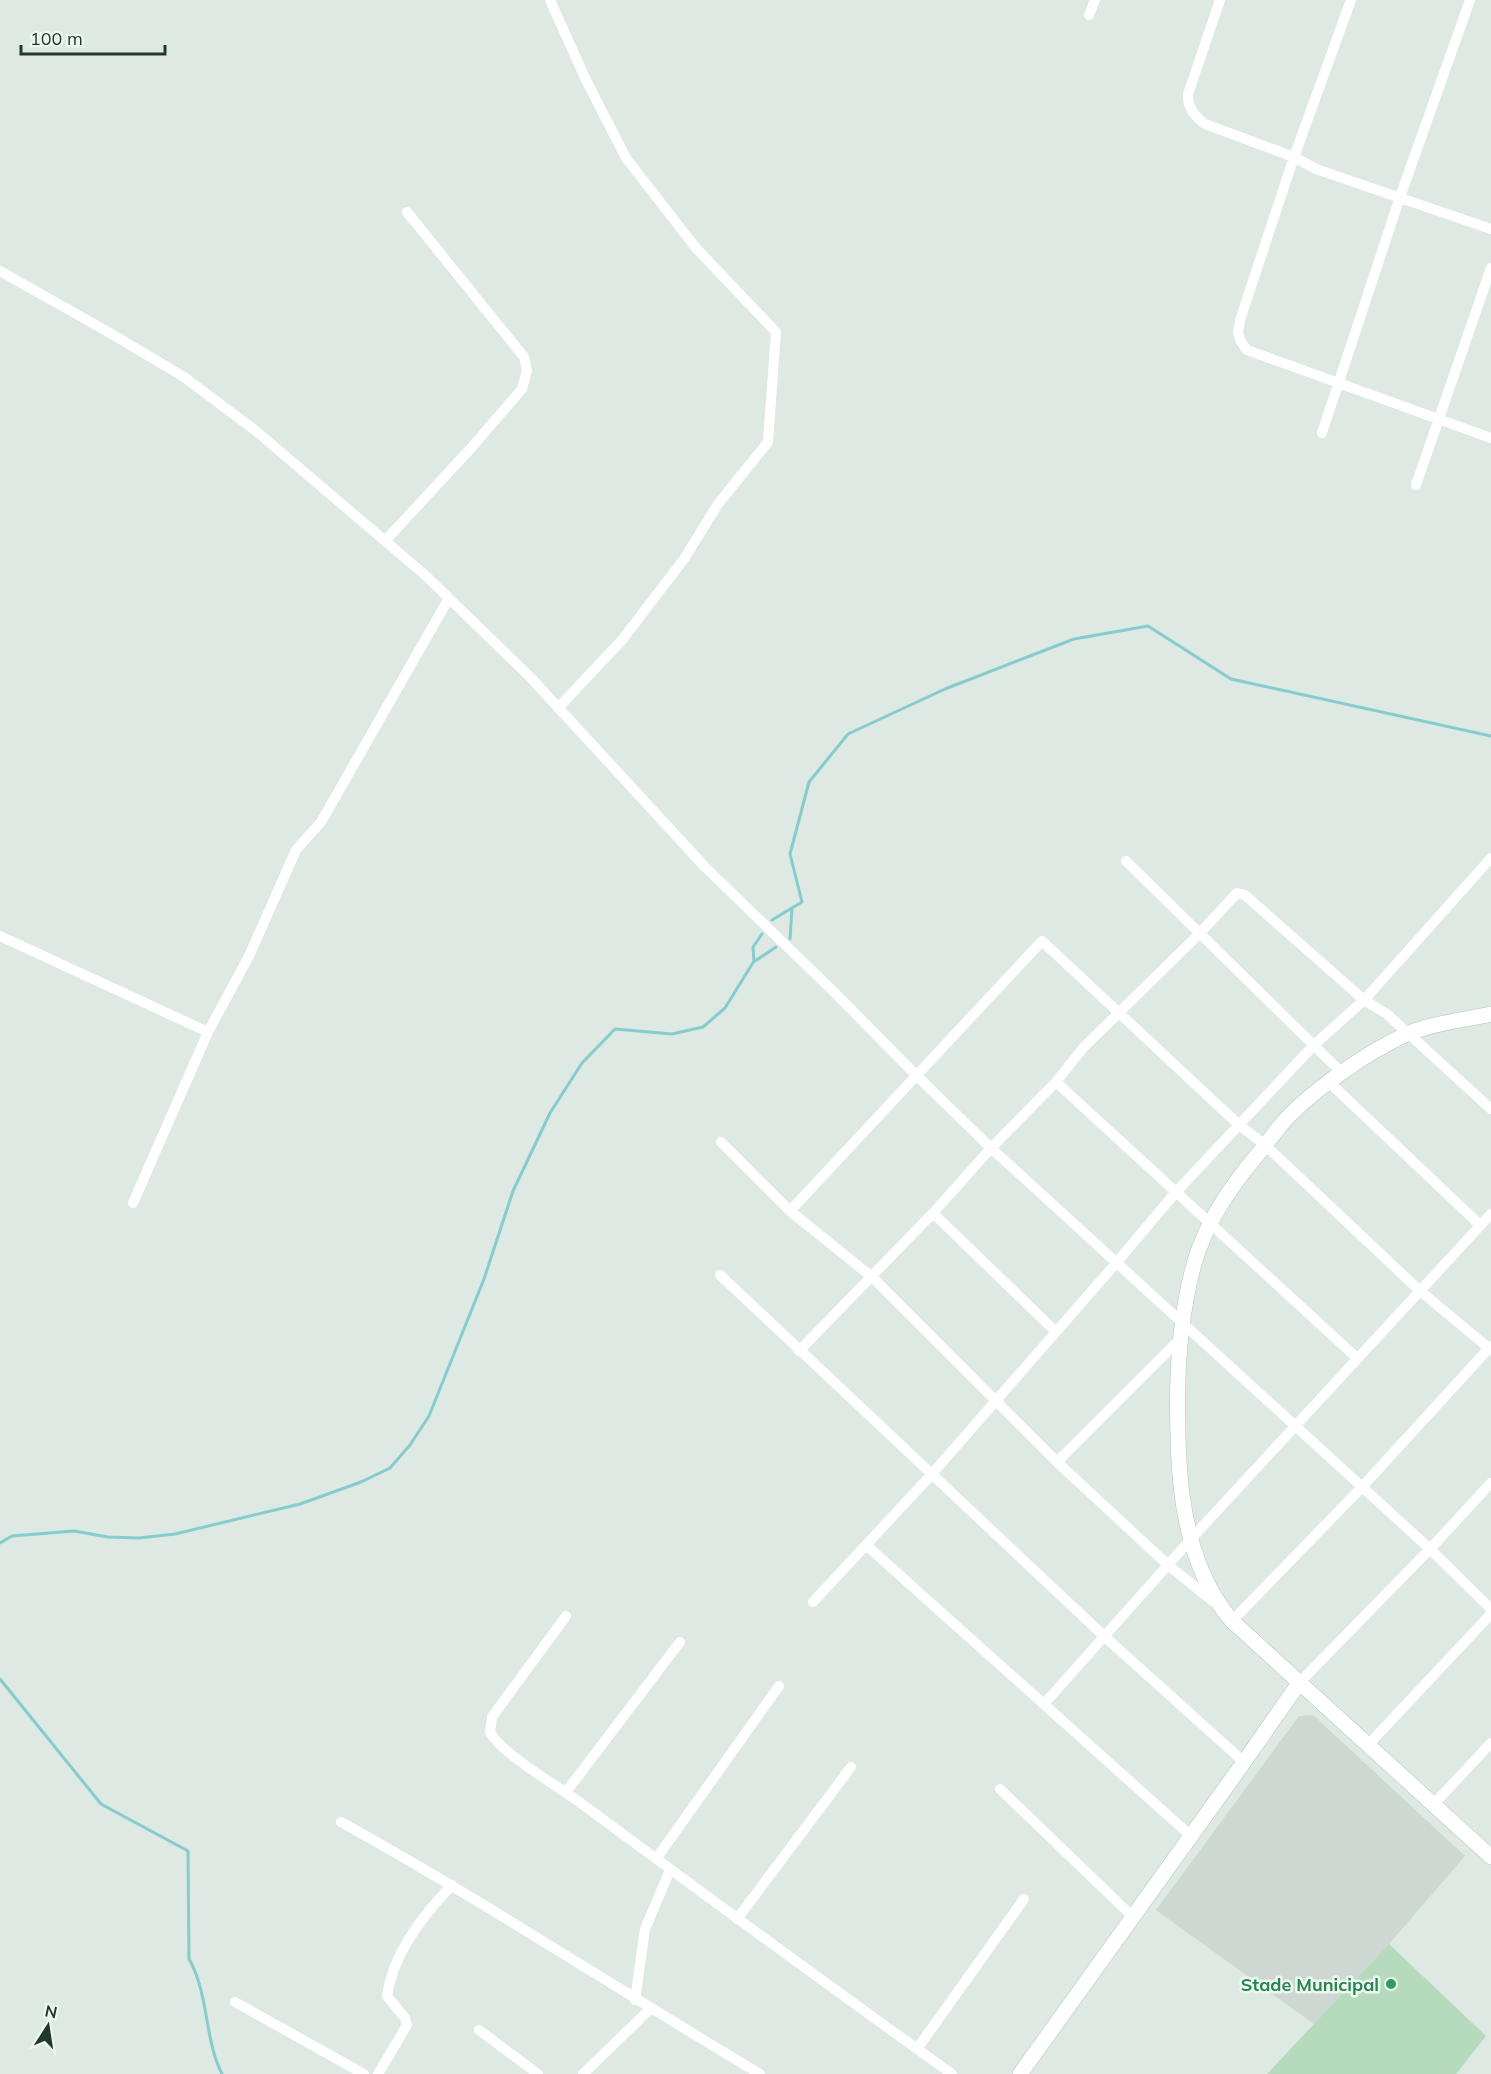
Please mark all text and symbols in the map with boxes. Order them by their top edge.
scale bar [21,18,165,56]
text: 100 m [30,27,83,50]
place label: Stade Municipal [1241,1973,1379,1996]
marker: Stade Municipal [1384,1977,1398,1991]
north arrow [18,1996,78,2056]
text: N [43,2000,59,2022]

